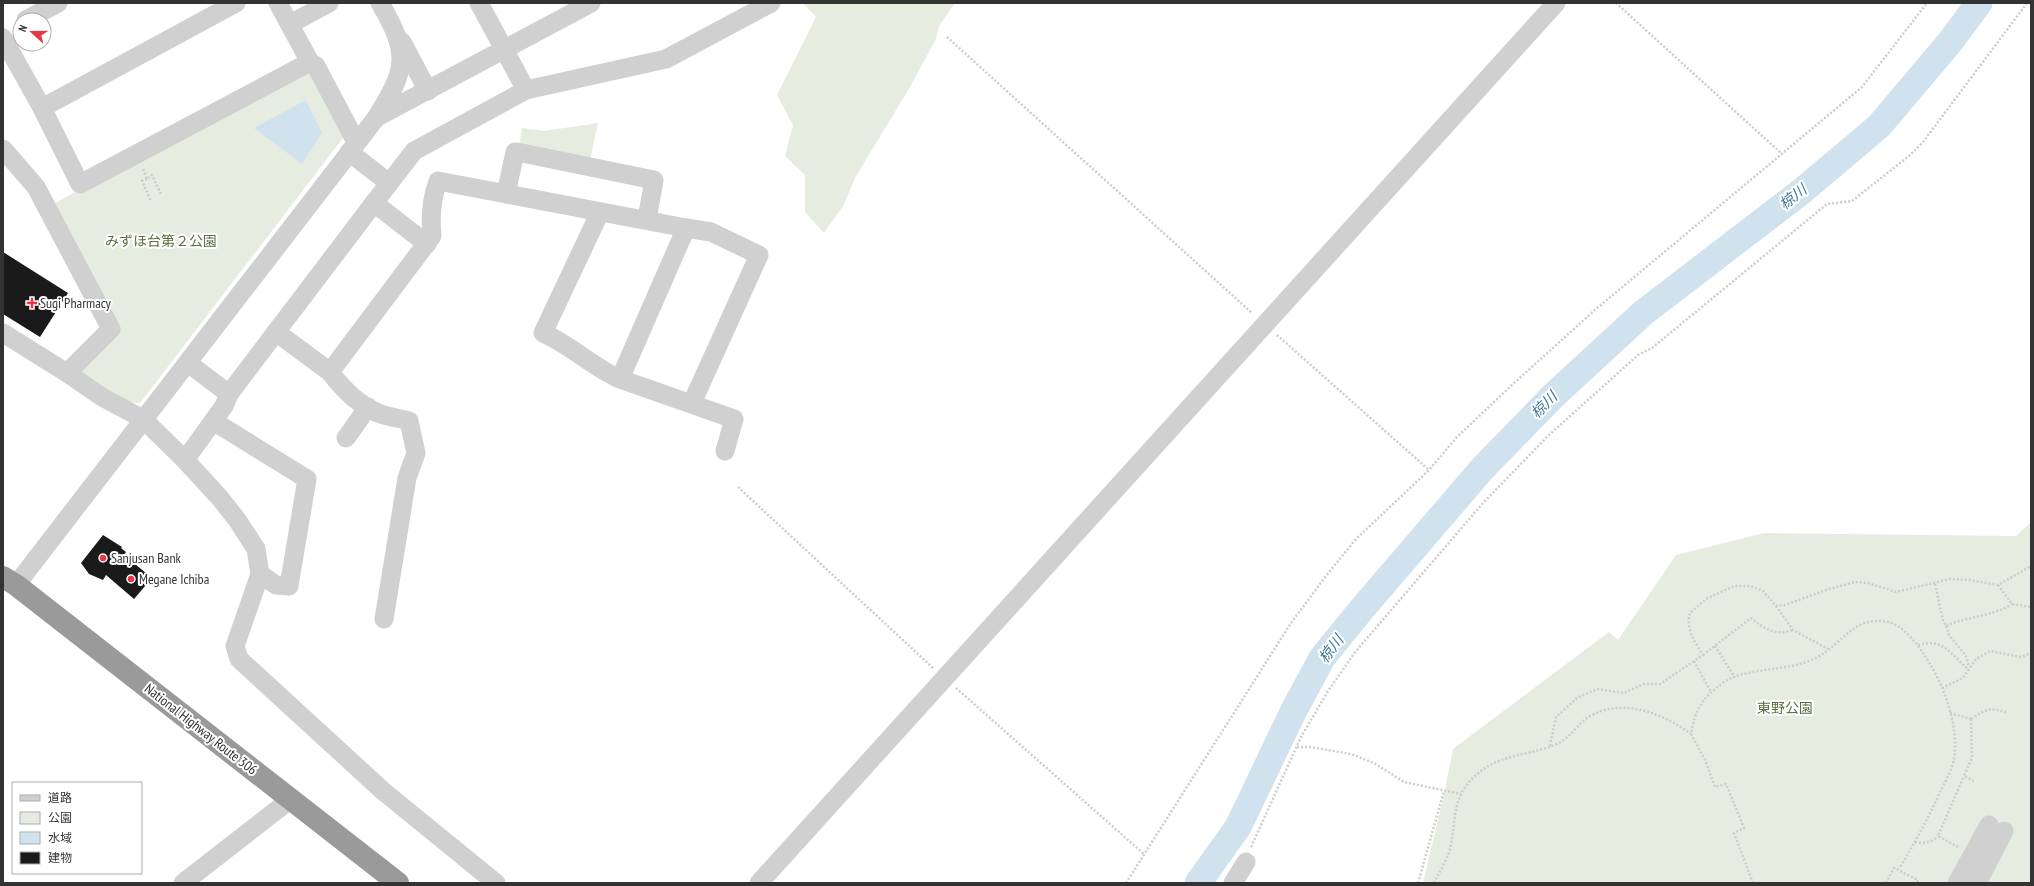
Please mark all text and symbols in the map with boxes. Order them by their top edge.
north arrow [12,12,52,52]
text: N [15,23,30,34]
water label: 椋川 [1775,179,1812,213]
park label: みずほ台第２公園 [105,232,217,250]
place label: Sugi Pharmacy [40,294,112,312]
marker: Sugi Pharmacy [27,298,37,308]
water label: 椋川 [1526,386,1562,422]
place label: Sanjusan Bank [111,549,182,567]
marker: Sanjusan Bank [98,553,108,563]
place label: Megane Ichiba [139,570,209,588]
marker: Megane Ichiba [126,574,136,584]
water label: 椋川 [1314,629,1348,666]
street label: National Highway Route 306 [141,679,261,779]
park label: 東野公園 [1757,699,1813,717]
legend [12,782,142,874]
text: 道路 [48,790,72,805]
text: 公園 [48,810,72,825]
text: 水域 [48,830,72,845]
text: 建物 [48,850,72,865]

